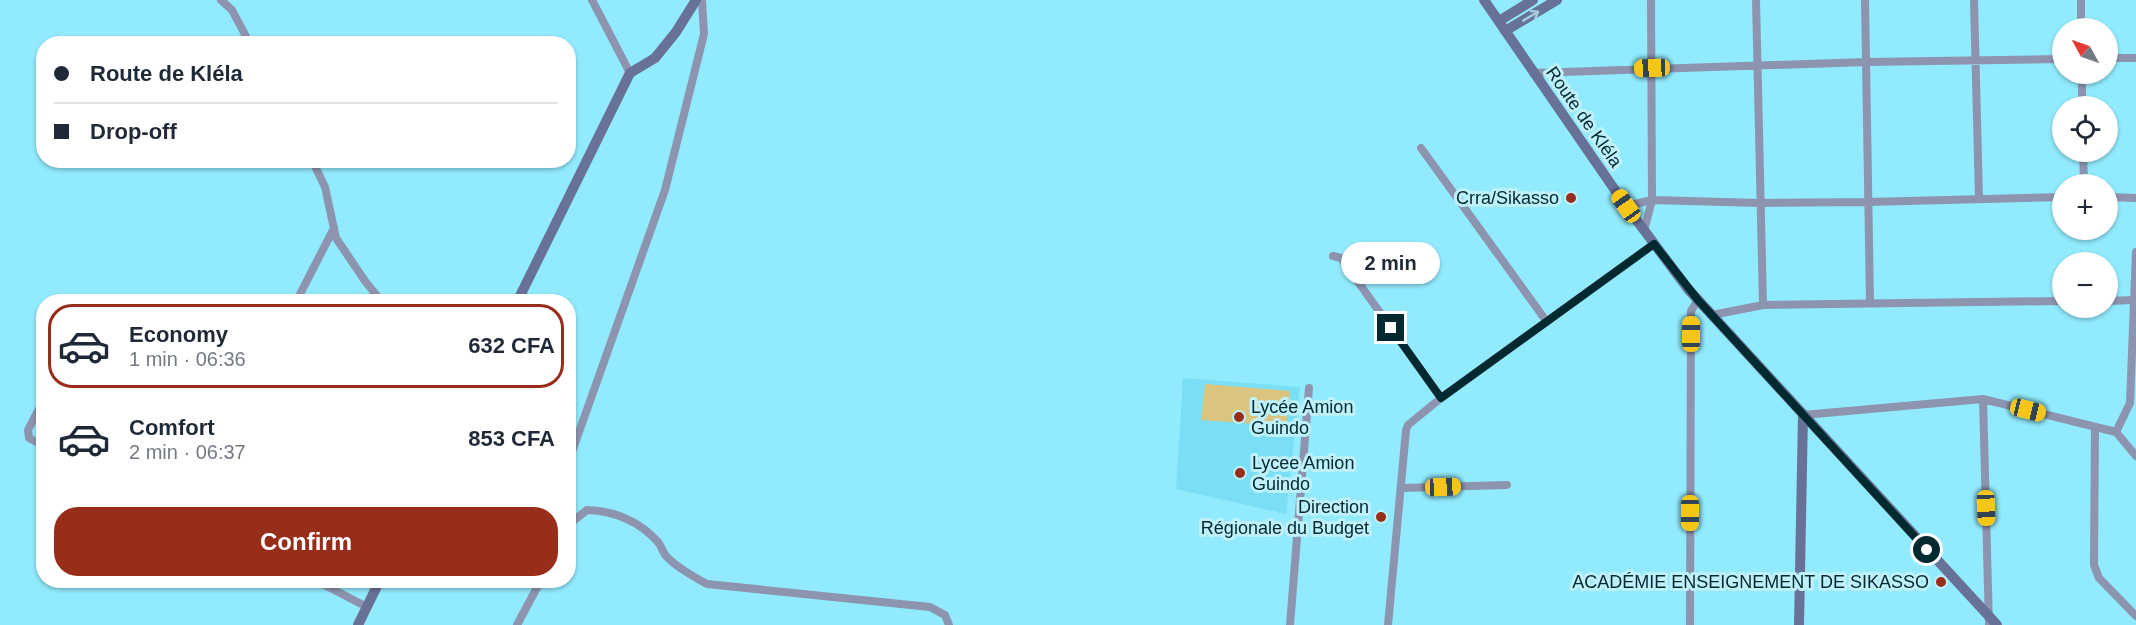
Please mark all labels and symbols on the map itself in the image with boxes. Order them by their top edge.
one-way arrow [1522,9,1539,21]
north arrow [2052,18,2118,84]
car [1634,58,1670,78]
street label: Route de Kléla [1542,63,1627,172]
car [1608,186,1644,226]
place label: Crra/Sikasso [1456,188,1559,208]
marker: Crra/Sikasso [1564,191,1578,205]
callout: 2 min [1342,241,1440,283]
route end [1377,314,1404,341]
car [1682,316,1700,352]
place label: Lycée Amion Guindo [1251,397,1353,438]
car [2008,397,2048,423]
marker: Lycée Amion Guindo [1232,410,1246,424]
place label: Lycee Amion Guindo [1252,453,1354,494]
marker: Lycee Amion Guindo [1233,466,1247,480]
car [1425,477,1461,497]
car [1976,490,1996,526]
car [1681,495,1699,531]
place label: Direction Régionale du Budget [1201,497,1369,538]
marker: Direction Régionale du Budget [1374,510,1388,524]
route start [1913,536,1940,563]
place label: ACADÉMIE ENSEIGNEMENT DE SIKASSO [1572,572,1929,592]
marker: ACADÉMIE ENSEIGNEMENT DE SIKASSO [1934,575,1948,589]

